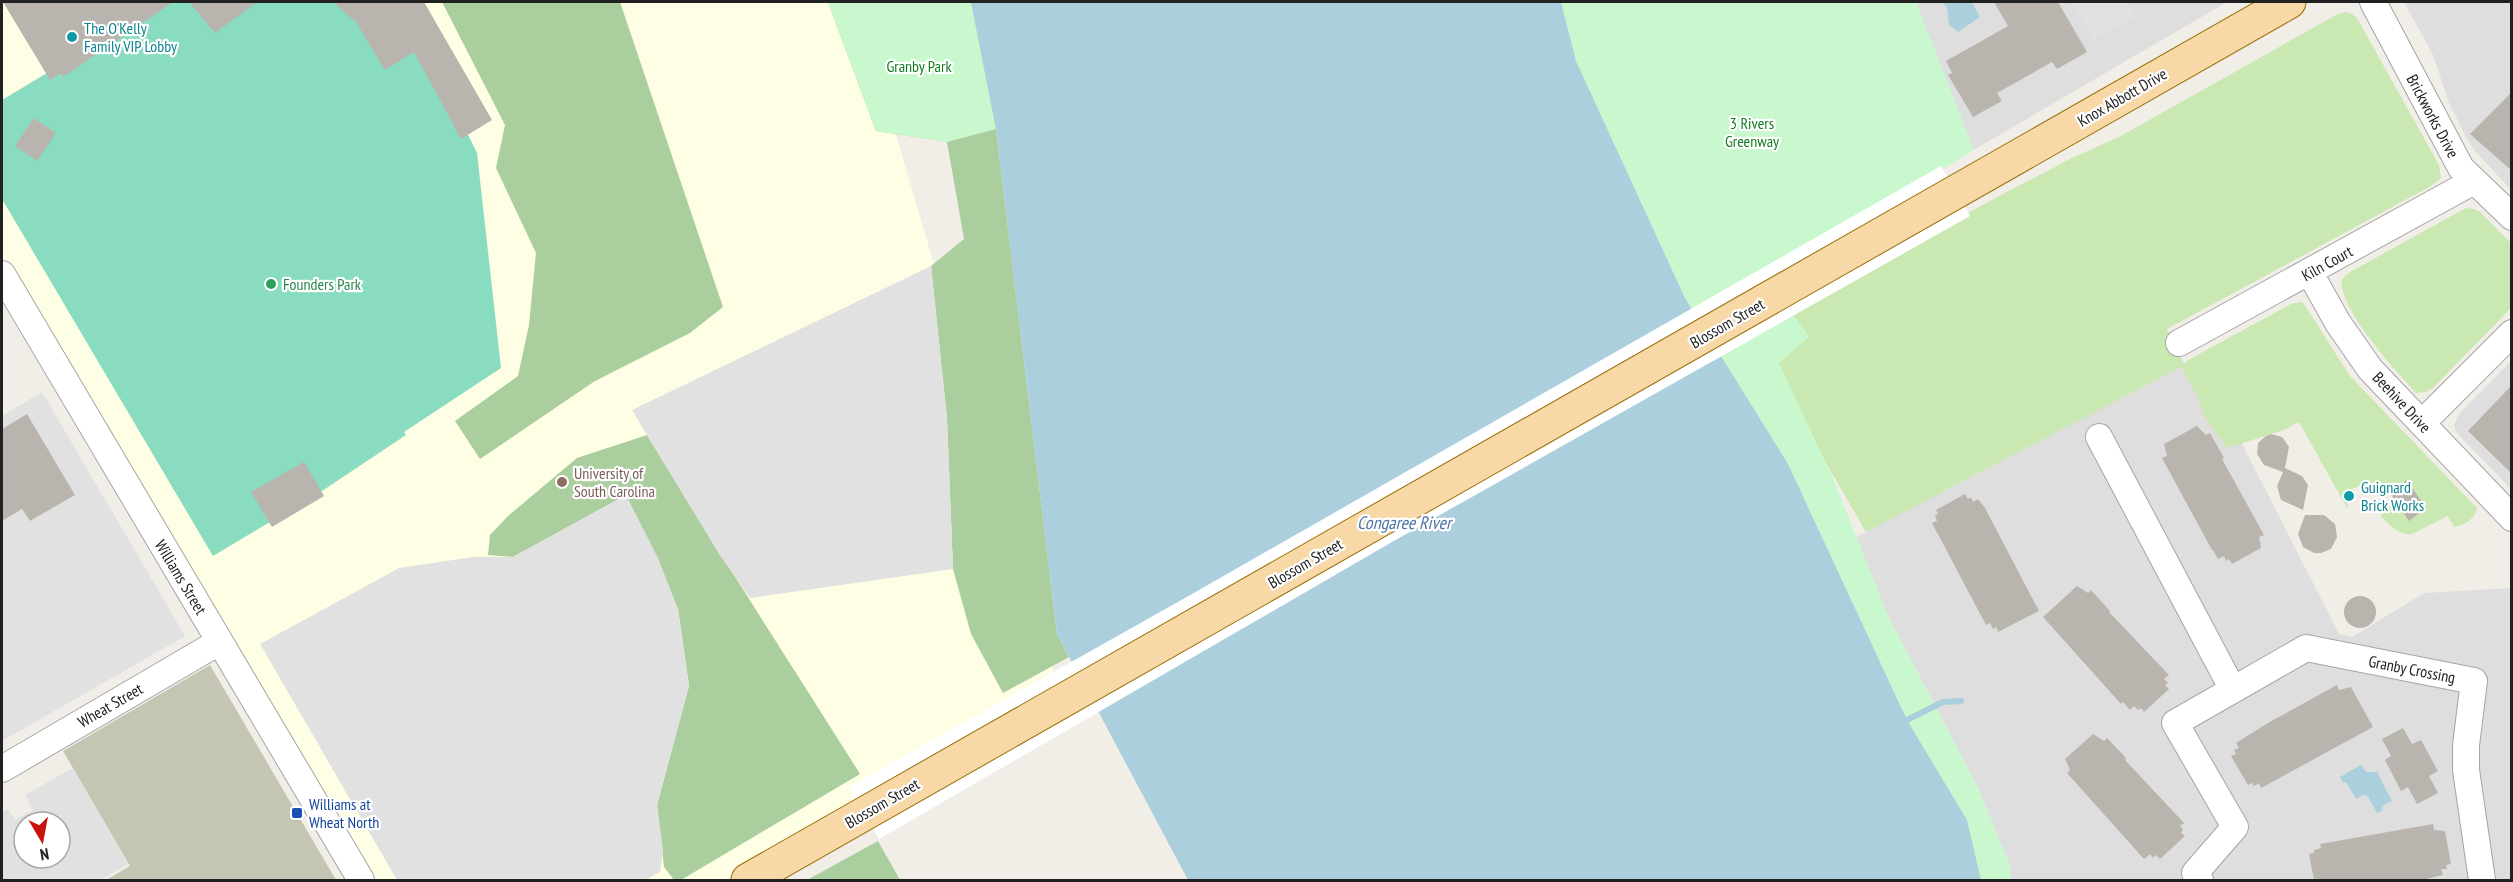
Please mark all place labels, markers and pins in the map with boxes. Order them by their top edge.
place label: The O'Kelly Family VIP Lobby [84,18,177,56]
marker: The O'Kelly Family VIP Lobby [65,30,79,44]
place label: Founders Park [283,274,362,294]
marker: Founders Park [264,277,278,291]
place label: University of South Carolina [574,463,655,501]
marker: University of South Carolina [555,475,569,489]
place label: Guignard Brick Works [2361,477,2424,515]
marker: Guignard Brick Works [2342,489,2356,503]
place label: Williams at Wheat North [309,794,379,832]
marker: Williams at Wheat North [290,806,304,820]

